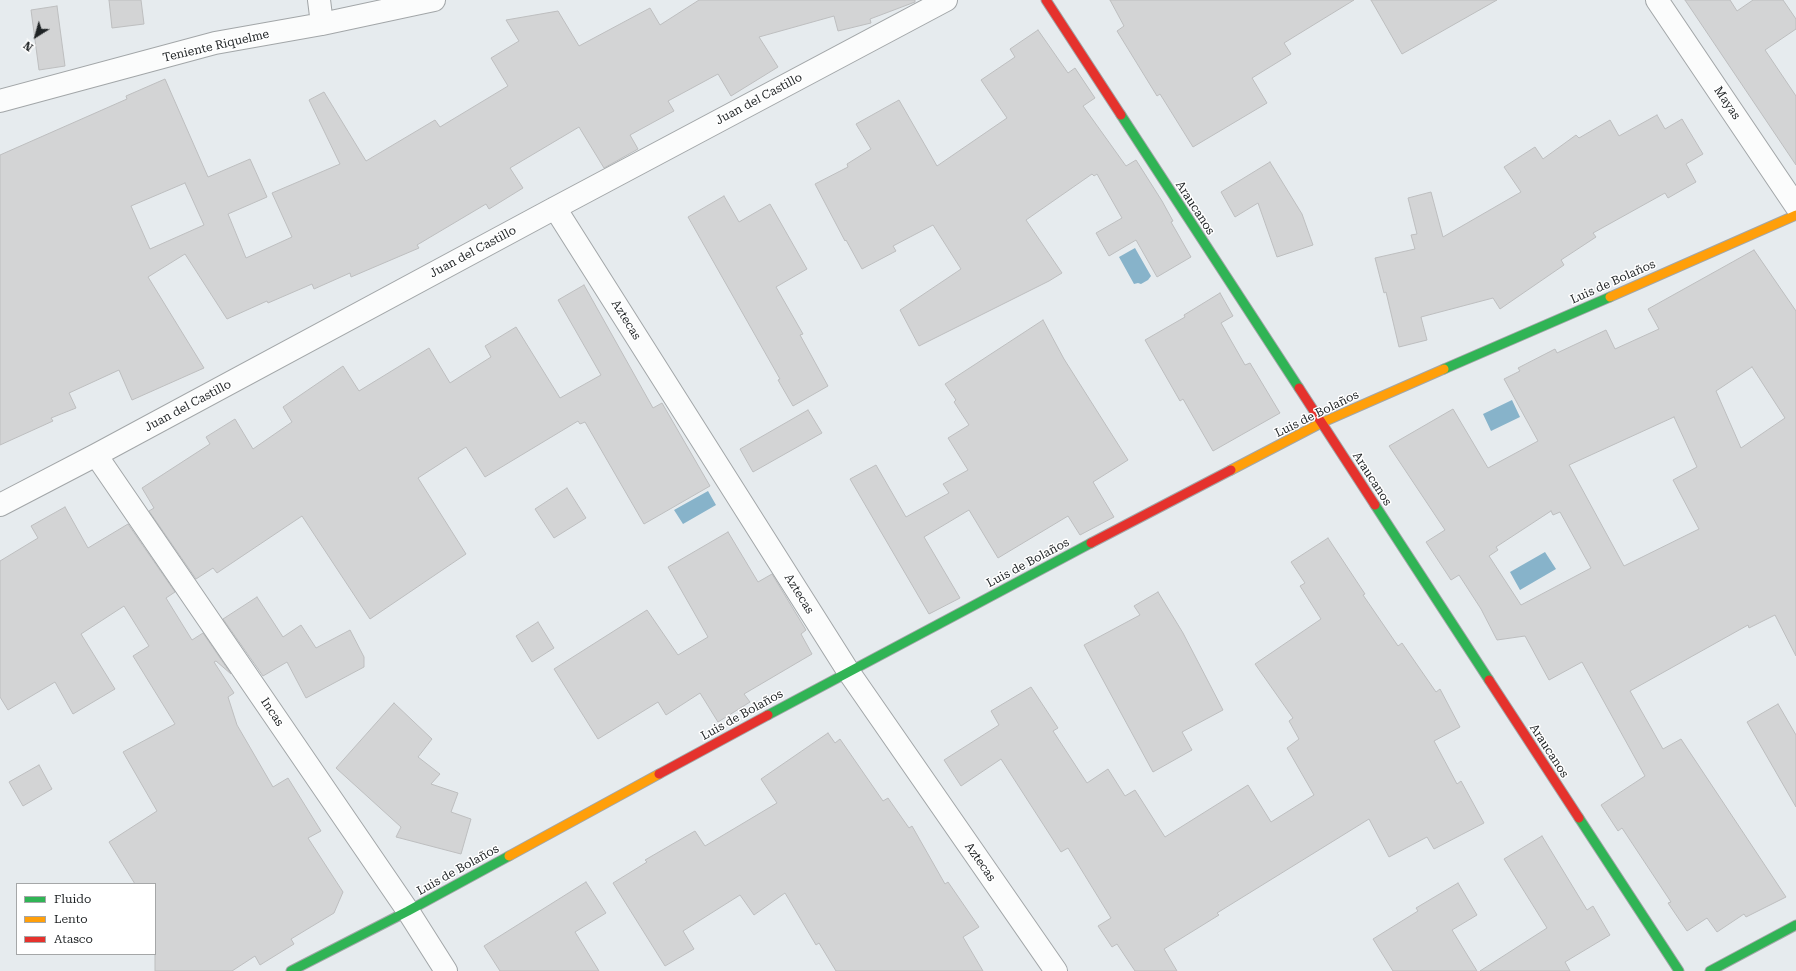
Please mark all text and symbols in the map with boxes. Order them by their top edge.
north arrow [16,16,56,56]
street label: Teniente Riquelme [161,27,271,65]
text: N [21,38,36,54]
street label: Juan del Castillo [713,70,805,128]
street label: Mayas [1711,84,1743,122]
street label: Araucanos [1172,178,1218,238]
street label: Juan del Castillo [427,223,519,281]
street label: Luis de Bolaños [1568,257,1658,307]
street label: Aztecas [608,297,644,343]
street label: Juan del Castillo [142,377,234,435]
street label: Luis de Bolaños [1273,388,1361,440]
street label: Araucanos [1349,449,1395,509]
street label: Luis de Bolaños [984,535,1072,591]
street label: Aztecas [781,571,817,617]
street label: Luis de Bolaños [699,687,785,743]
street label: Incas [257,695,287,729]
street label: Araucanos [1526,721,1572,781]
street label: Aztecas [961,840,999,884]
street label: Luis de Bolaños [415,842,501,898]
legend [16,883,156,955]
text: Fluido [54,892,91,906]
text: Lento [54,912,88,926]
text: Atasco [54,932,93,946]

